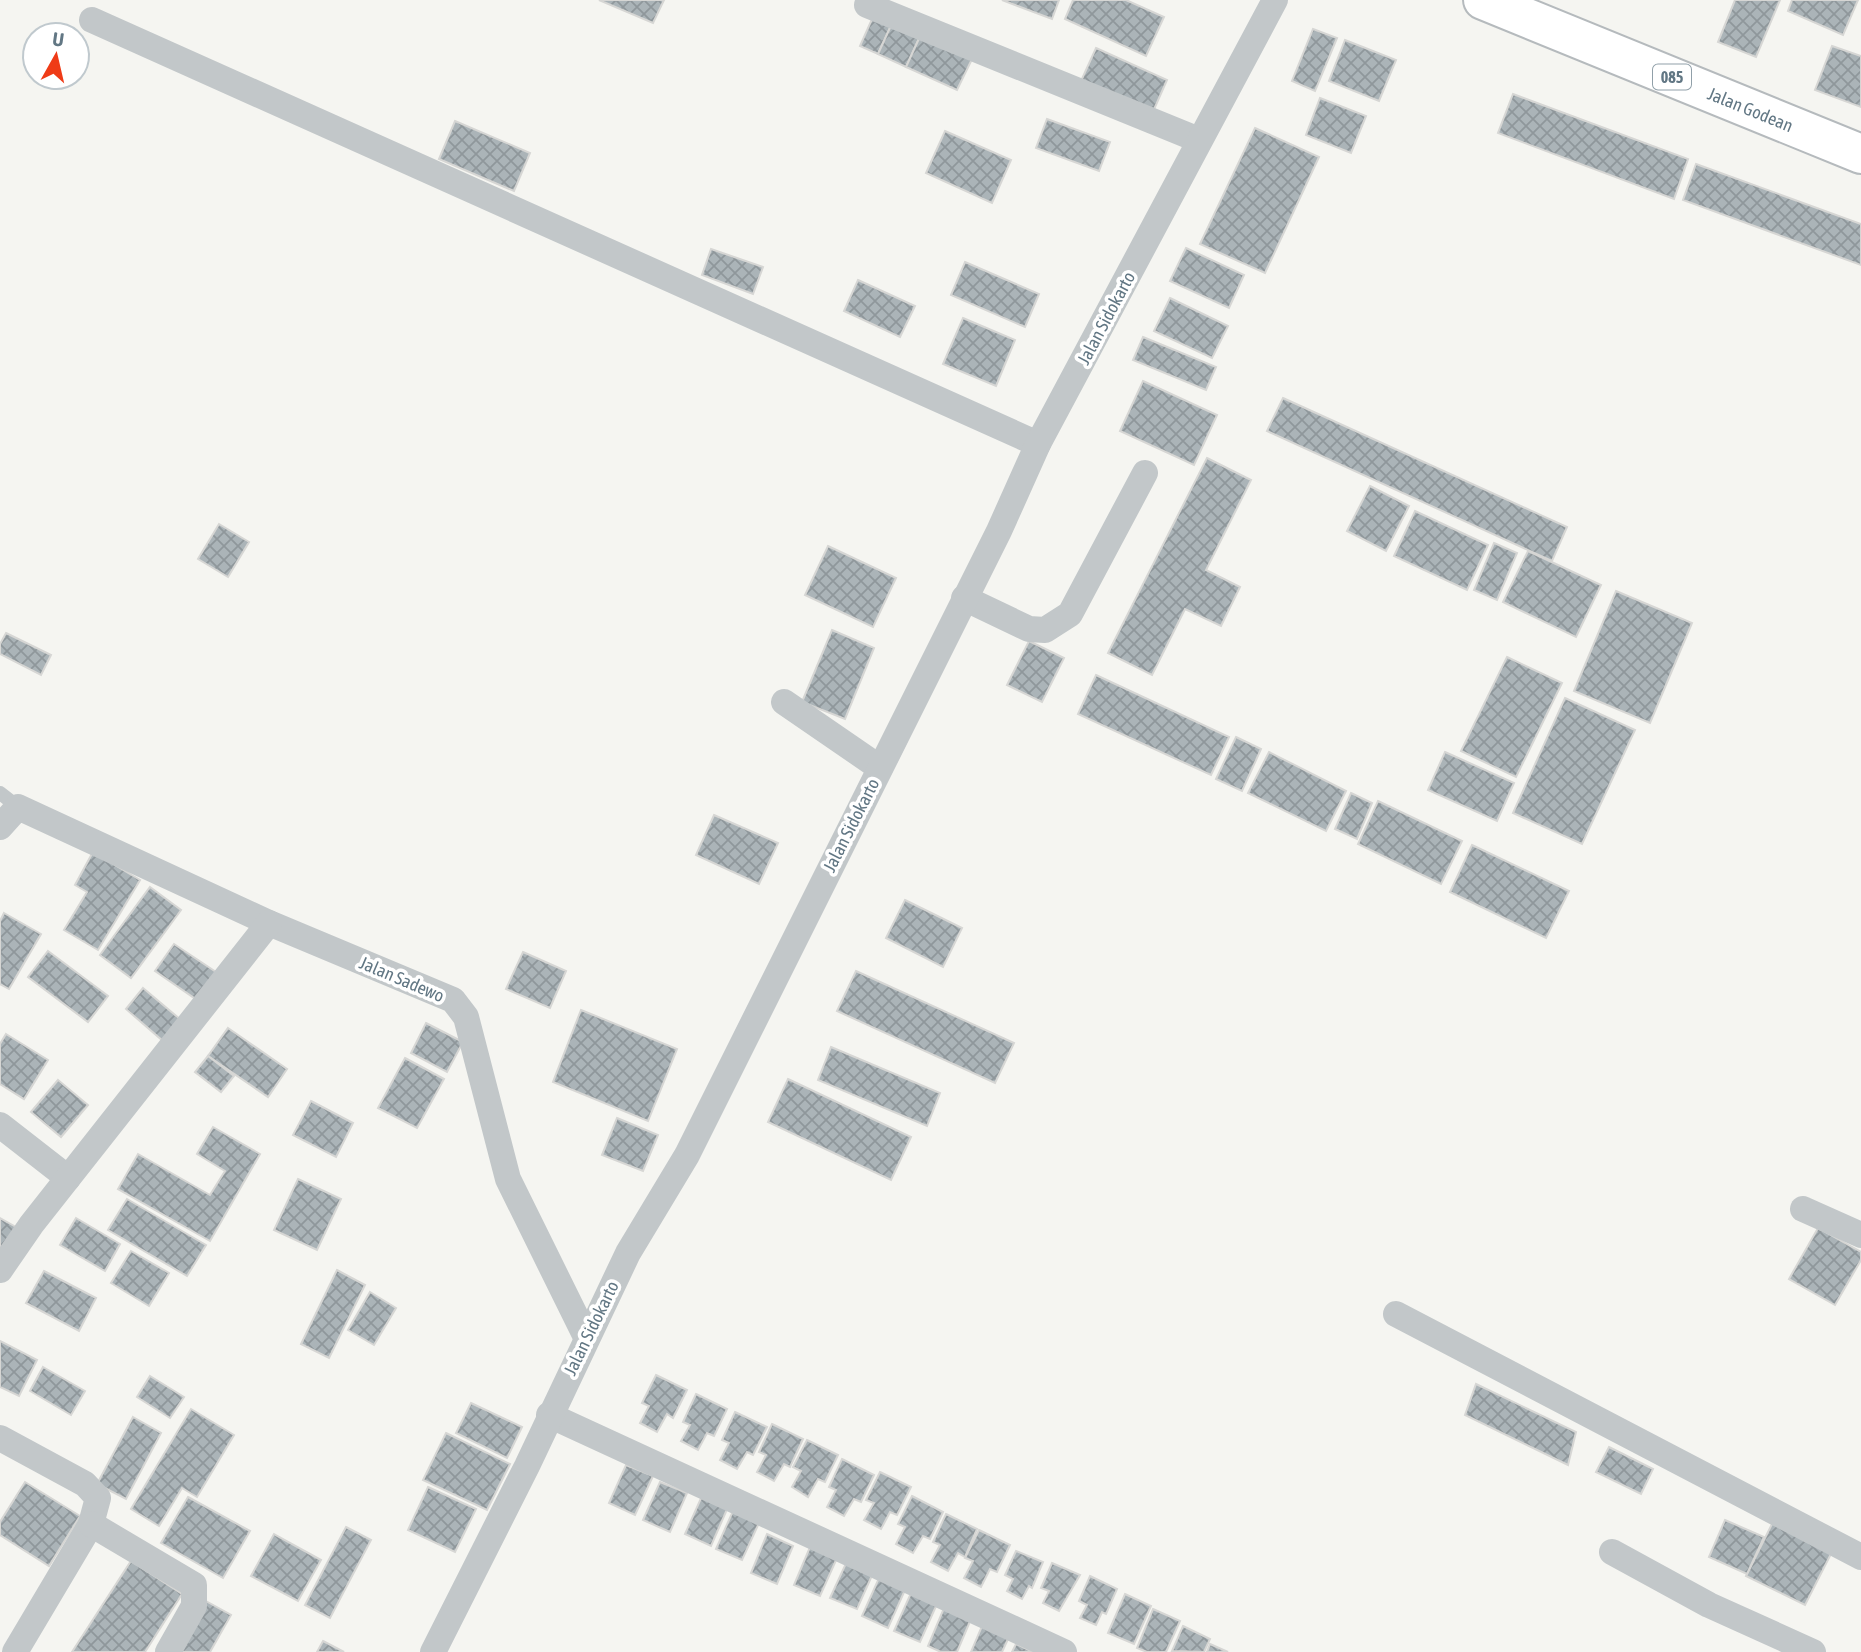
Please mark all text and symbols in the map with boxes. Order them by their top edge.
north arrow [21,21,91,91]
text: U [51,27,65,51]
road number: 085 [1653,64,1691,90]
street label: Jalan Godean [1705,82,1796,136]
street label: Jalan Sidokarto [1073,268,1139,368]
street label: Jalan Sidokarto [818,775,884,875]
street label: Jalan Sadewo [356,952,448,1006]
street label: Jalan Sidokarto [559,1278,623,1378]

